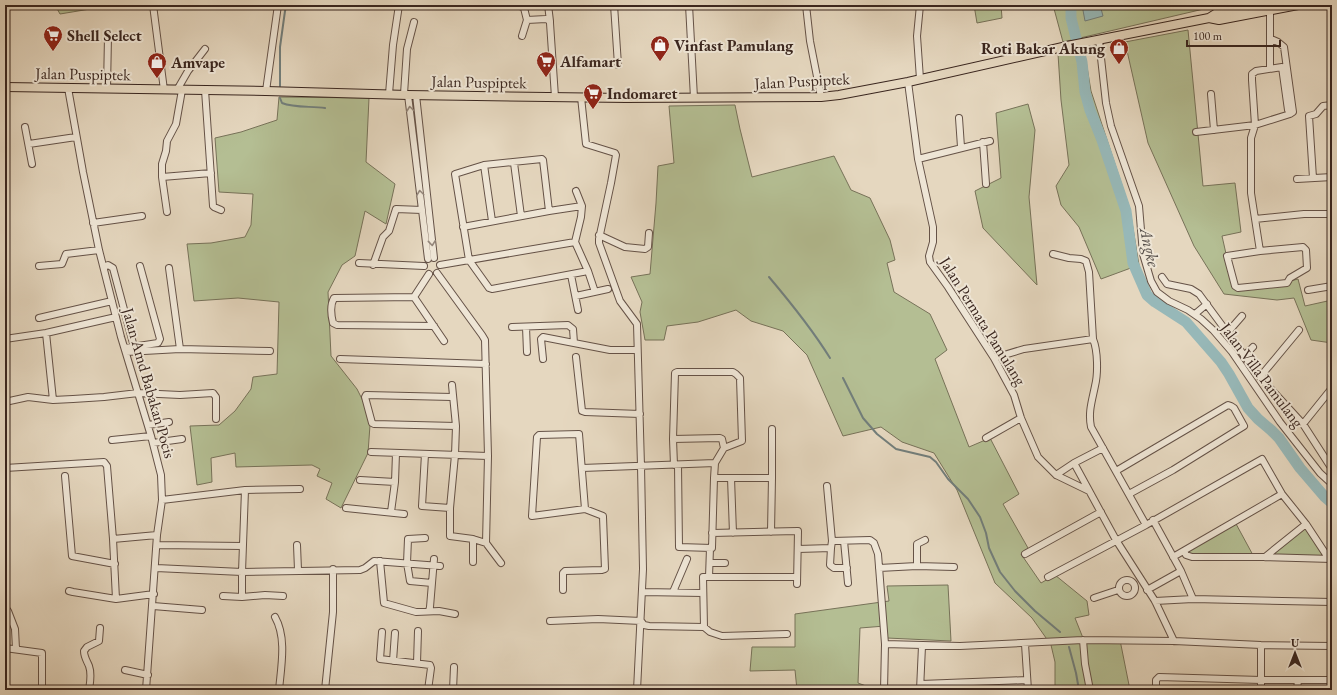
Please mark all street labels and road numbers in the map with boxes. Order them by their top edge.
street label: Jalan Puspiptek [33,63,131,85]
street label: Jalan Puspiptek [752,68,851,94]
street label: Jalan Puspiptek [429,71,527,93]
street label: Jalan Permata Pamulang [934,251,1032,390]
street label: Jalan Amd Babakan Pocis [117,303,181,461]
street label: Jalan Villa Pamulang [1214,317,1309,433]

